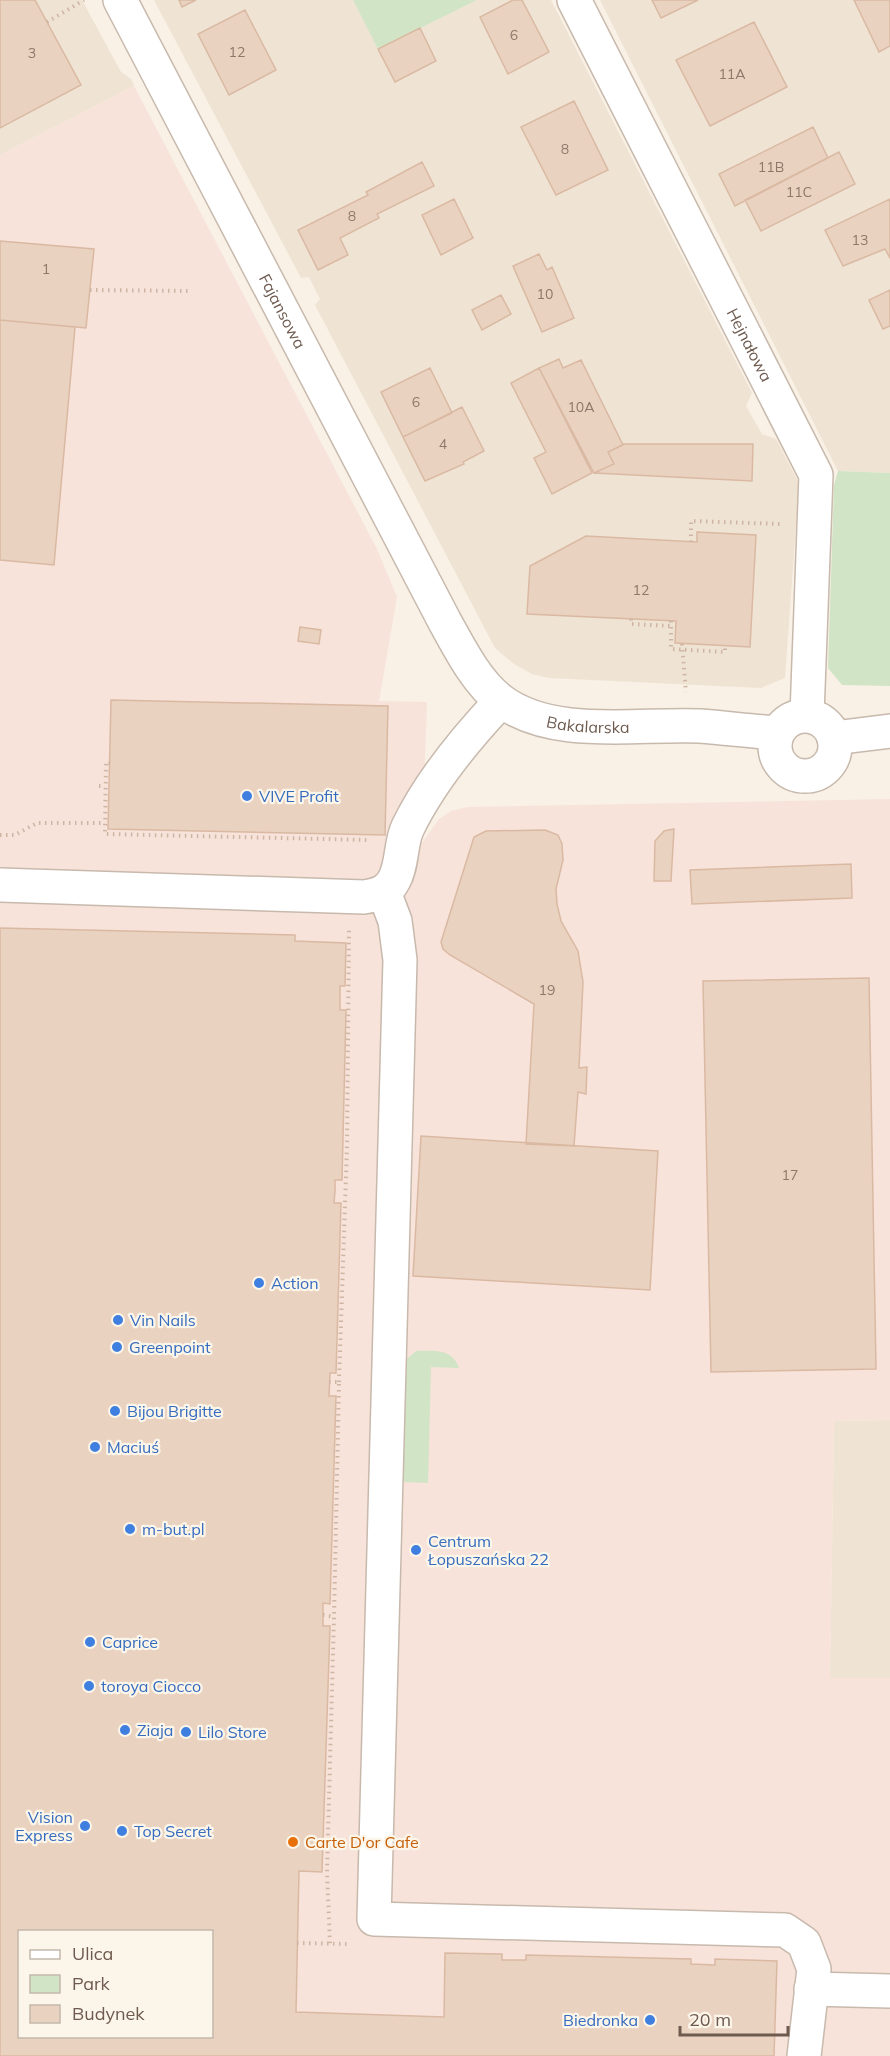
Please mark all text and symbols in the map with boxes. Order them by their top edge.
house number: 6 [510,26,518,44]
house number: 12 [229,43,245,61]
house number: 3 [28,44,36,62]
house number: 11A [718,65,746,83]
house number: 8 [561,140,569,158]
house number: 11B [758,158,784,176]
house number: 11C [786,183,812,201]
house number: 8 [348,207,356,225]
house number: 13 [852,231,868,249]
house number: 1 [42,260,50,278]
street label: Fajansowa [255,270,310,352]
house number: 10 [537,285,553,303]
street label: Hejnałowa [723,305,777,385]
house number: 6 [412,393,420,411]
house number: 10A [567,398,595,416]
house number: 4 [439,435,448,453]
house number: 12 [633,581,649,599]
street label: Bakalarska [545,711,630,737]
place label: VIVE Profit [259,786,339,806]
marker: VIVE Profit [240,789,254,803]
house number: 19 [539,981,555,999]
house number: 17 [782,1166,798,1184]
place label: Action [271,1273,319,1293]
marker: Action [252,1276,266,1290]
place label: Vin Nails [130,1310,196,1330]
marker: Vin Nails [111,1313,125,1327]
place label: Greenpoint [129,1337,211,1357]
marker: Greenpoint [110,1340,124,1354]
place label: Bijou Brigitte [127,1401,222,1421]
marker: Bijou Brigitte [108,1404,122,1418]
place label: Maciuś [107,1437,159,1457]
marker: Maciuś [88,1440,102,1454]
place label: m-but.pl [142,1519,205,1539]
marker: m-but.pl [123,1522,137,1536]
place label: Centrum Łopuszańska 22 [427,1531,549,1569]
marker: Centrum Łopuszańska 22 [409,1543,423,1557]
place label: Caprice [102,1632,158,1652]
marker: Caprice [83,1635,97,1649]
place label: toroya Ciocco [101,1676,201,1696]
marker: toroya Ciocco [82,1679,96,1693]
place label: Ziaja [137,1720,173,1740]
place label: Lilo Store [198,1722,267,1742]
marker: Ziaja [118,1723,132,1737]
marker: Lilo Store [179,1725,193,1739]
place label: Vision Express [15,1807,73,1845]
marker: Vision Express [78,1819,92,1833]
place label: Top Secret [134,1821,212,1841]
marker: Top Secret [115,1824,129,1838]
place label: Carte D'or Cafe [305,1832,419,1852]
marker: Carte D'or Cafe [286,1835,300,1849]
legend [18,1930,213,2038]
text: Ulica [72,1942,113,1965]
text: Park [72,1972,111,1995]
scale bar [680,1999,788,2037]
text: Budynek [72,2002,145,2025]
text: 20 m [689,2008,731,2031]
place label: Biedronka [563,2010,638,2030]
marker: Biedronka [643,2013,657,2027]

